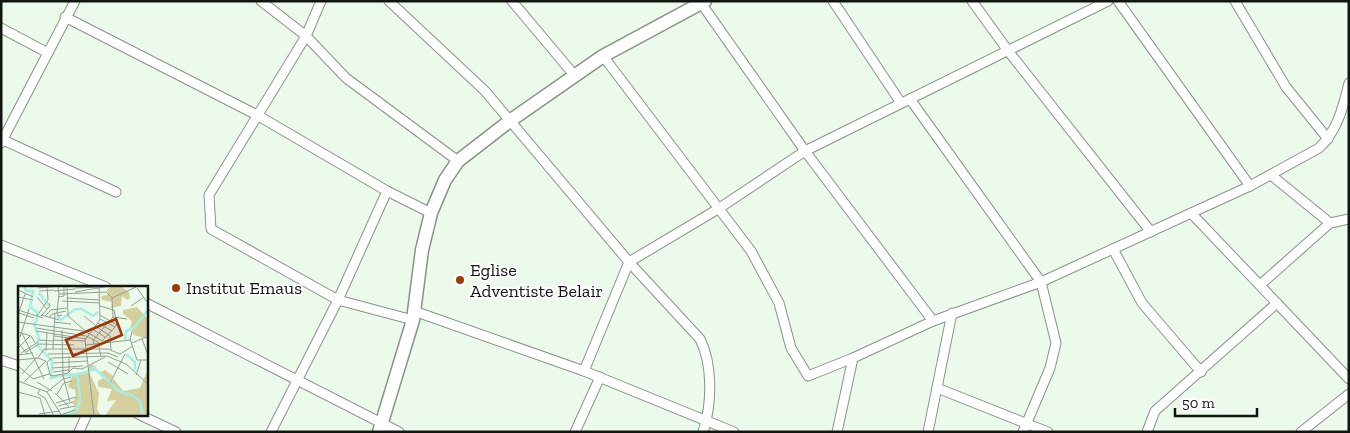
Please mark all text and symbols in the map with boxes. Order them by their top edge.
place label: Eglise Adventiste Belair [470,259,603,302]
marker: Eglise Adventiste Belair [454,274,466,286]
place label: Institut Emaus [186,277,302,299]
marker: Institut Emaus [170,282,182,294]
inset map [18,286,148,416]
scale bar [1175,386,1258,418]
text: 50 m [1182,394,1215,412]

